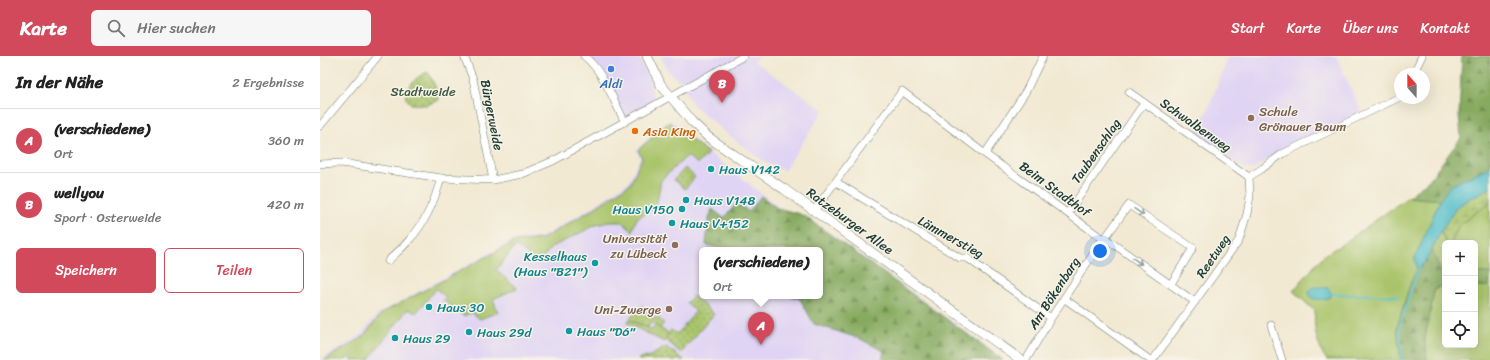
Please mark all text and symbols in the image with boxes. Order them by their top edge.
search box [91,10,371,46]
text: Karte [20,12,67,45]
text: Hier suchen [137,15,216,41]
text: Start [1231,16,1264,41]
text: Karte [1286,16,1321,41]
text: Über uns [1343,16,1398,41]
text: Kontakt [1420,16,1470,41]
icon: search [105,17,127,39]
marker: Aldi [606,64,616,74]
text: In der Nähe [16,67,103,97]
north arrow [1394,68,1430,104]
pin: B [709,70,735,103]
text: 2 Ergebnisse [232,71,304,94]
place label: Aldi [599,72,623,95]
street label: Bürgerweide [474,78,510,153]
park label: Stadtweide [390,80,456,103]
street label: Schwalbenweg [1155,92,1237,159]
place label: Schule Grönauer Baum [1259,100,1346,138]
street label: Taubenschlag [1065,113,1127,188]
marker: Schule Grönauer Baum [1246,113,1256,123]
text: (verschiedene) [54,116,150,142]
place label: Asia King [642,120,697,143]
marker: Asia King [630,126,640,136]
text: A [25,129,33,152]
text: 360 m [268,129,304,152]
text: Ort [54,142,73,165]
street label: Beim Stadthof [1014,155,1097,224]
place label: Haus V142 [719,158,780,181]
marker: Haus V142 [706,164,716,174]
text: wellyou [54,180,104,206]
street label: Ratzeburger Allee [802,181,898,261]
place label: Haus V148 [694,189,755,212]
text: B [25,193,33,216]
text: 420 m [267,193,304,216]
marker: Haus V148 [681,195,691,205]
place label: Haus V150 [612,198,674,221]
marker: Haus V150 [677,204,687,214]
text: Sport · Osterweide [54,206,161,229]
one-way arrow [1133,208,1144,216]
street label: Lämmerstieg [914,209,989,265]
place label: Haus V+152 [680,212,749,235]
marker: Haus V+152 [667,218,677,228]
place label: Universität zu Lübeck [603,227,668,265]
street label: Reetweg [1190,229,1236,283]
marker: Universität zu Lübeck [670,240,680,250]
map controls [1442,240,1478,348]
button: + [1442,240,1478,276]
your location [1090,241,1110,261]
place label: Kesselhaus (Haus "B21") [514,245,588,283]
popup [699,247,823,299]
button: Speichern [16,248,156,293]
button: Teilen [164,248,304,293]
text: (verschiedene) [713,249,809,275]
street label: Am Bökenbarg [1021,252,1086,335]
one-way arrow [1132,257,1143,265]
marker: Kesselhaus (Haus "B21") [590,258,600,268]
text: Ort [713,275,733,298]
button: − [1442,276,1478,312]
place label: Haus 30 [437,296,484,319]
place label: Uni-Zwerge [594,298,661,321]
marker: Haus 30 [424,302,434,312]
marker: Uni-Zwerge [664,304,674,314]
pin: A [748,312,774,345]
button: locate [1442,312,1478,348]
place label: Haus "D6" [577,320,637,343]
place label: Haus 29d [477,321,533,344]
marker: Haus "D6" [564,326,574,336]
place label: Haus 29 [403,327,451,350]
marker: Haus 29d [464,327,474,337]
marker: Haus 29 [390,333,400,343]

